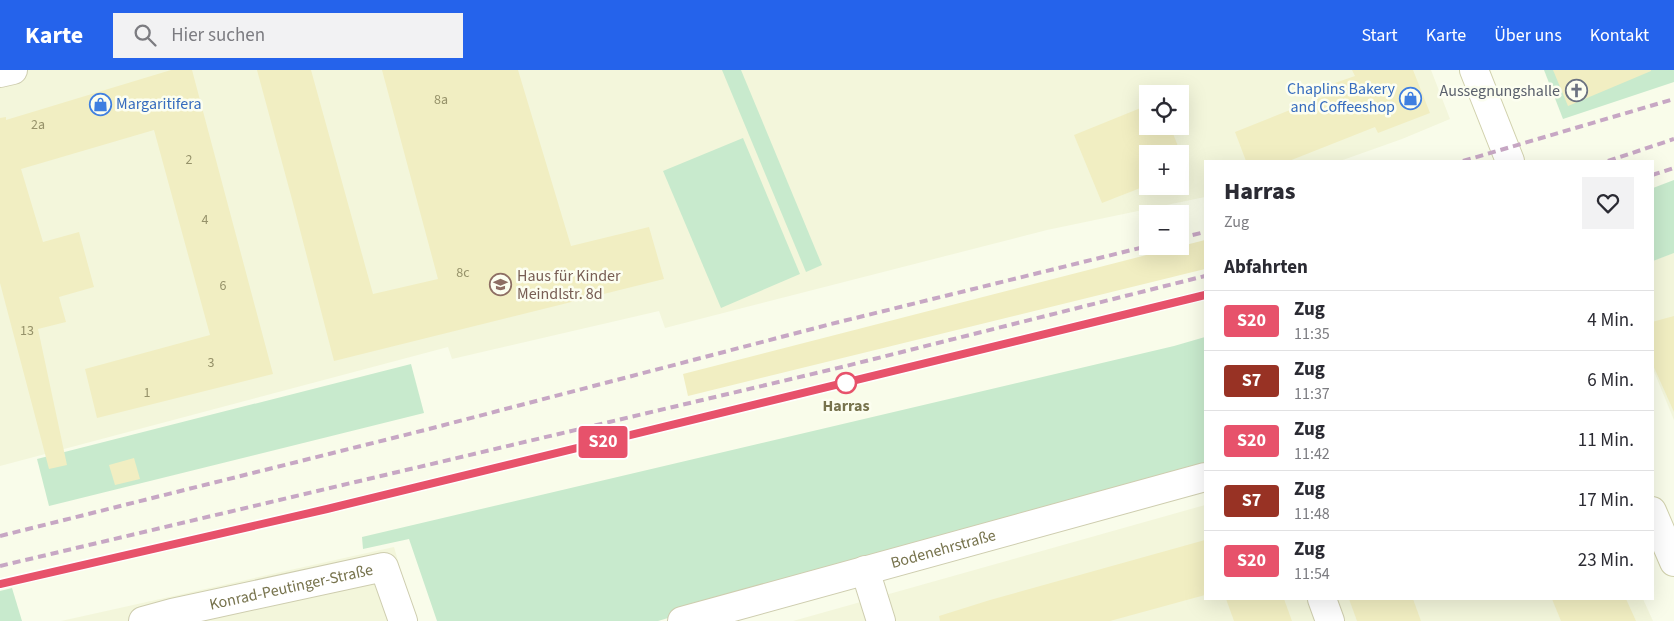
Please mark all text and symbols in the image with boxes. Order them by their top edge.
search box [113,13,463,58]
text: Karte [25,18,83,53]
icon: search [131,21,159,49]
text: Hier suchen [171,22,265,49]
text: Start [1361,23,1398,48]
text: Karte [1426,23,1466,48]
text: Über uns [1494,23,1562,48]
text: Kontakt [1590,23,1649,48]
place label: Chaplins Bakery and Coffeeshop [1287,78,1396,118]
church icon: Aussegnungshalle [1564,79,1588,103]
place label: Aussegnungshalle [1440,80,1560,102]
map controls [1139,85,1189,255]
button: locate [1139,85,1189,135]
shop icon: Chaplins Bakery and Coffeeshop [1399,86,1423,110]
house number: 8a [434,90,448,110]
shop icon: Margaritifera [88,92,112,116]
place label: Margaritifera [116,93,201,115]
house number: 2a [31,115,45,135]
button: + [1139,145,1189,195]
house number: 2 [186,150,193,170]
text: Harras [1224,174,1295,209]
button: heart [1582,177,1634,229]
button: − [1139,205,1189,255]
house number: 4 [202,210,209,230]
text: Zug [1224,211,1249,233]
text: Abfahrten [1224,254,1308,281]
house number: 8c [456,263,470,283]
place label: Haus für Kinder Meindlstr. 8d [517,265,621,305]
school or university icon: Haus für Kinder Meindlstr. 8d [489,273,513,297]
house number: 6 [220,276,227,296]
text: Zug [1294,296,1325,323]
text: 4 Min. [1587,307,1634,334]
text: S20 [1237,308,1266,333]
house number: 13 [20,321,34,341]
text: 11:35 [1294,323,1330,345]
house number: 3 [208,353,215,373]
text: Zug [1294,356,1325,383]
text: 6 Min. [1587,367,1634,394]
text: S7 [1242,368,1261,393]
marker: Harras [835,372,857,394]
house number: 1 [144,383,151,403]
text: 11:37 [1294,383,1330,405]
place label: Harras [822,395,870,417]
text: Zug [1294,416,1325,443]
line badge: S20 [574,426,632,458]
text: 11 Min. [1578,427,1634,454]
text: S20 [1237,428,1266,453]
text: S20 [588,429,618,454]
text: 11:42 [1294,443,1330,465]
text: Zug [1294,476,1325,503]
text: 17 Min. [1578,487,1634,514]
text: S7 [1242,488,1261,513]
text: 11:48 [1294,503,1330,525]
street label: Bodenehrstraße [888,524,998,574]
text: Zug [1294,536,1325,563]
text: 23 Min. [1578,547,1634,574]
text: S20 [1237,548,1266,573]
street label: Konrad-Peutinger-Straße [207,559,375,616]
text: 11:54 [1294,563,1330,585]

